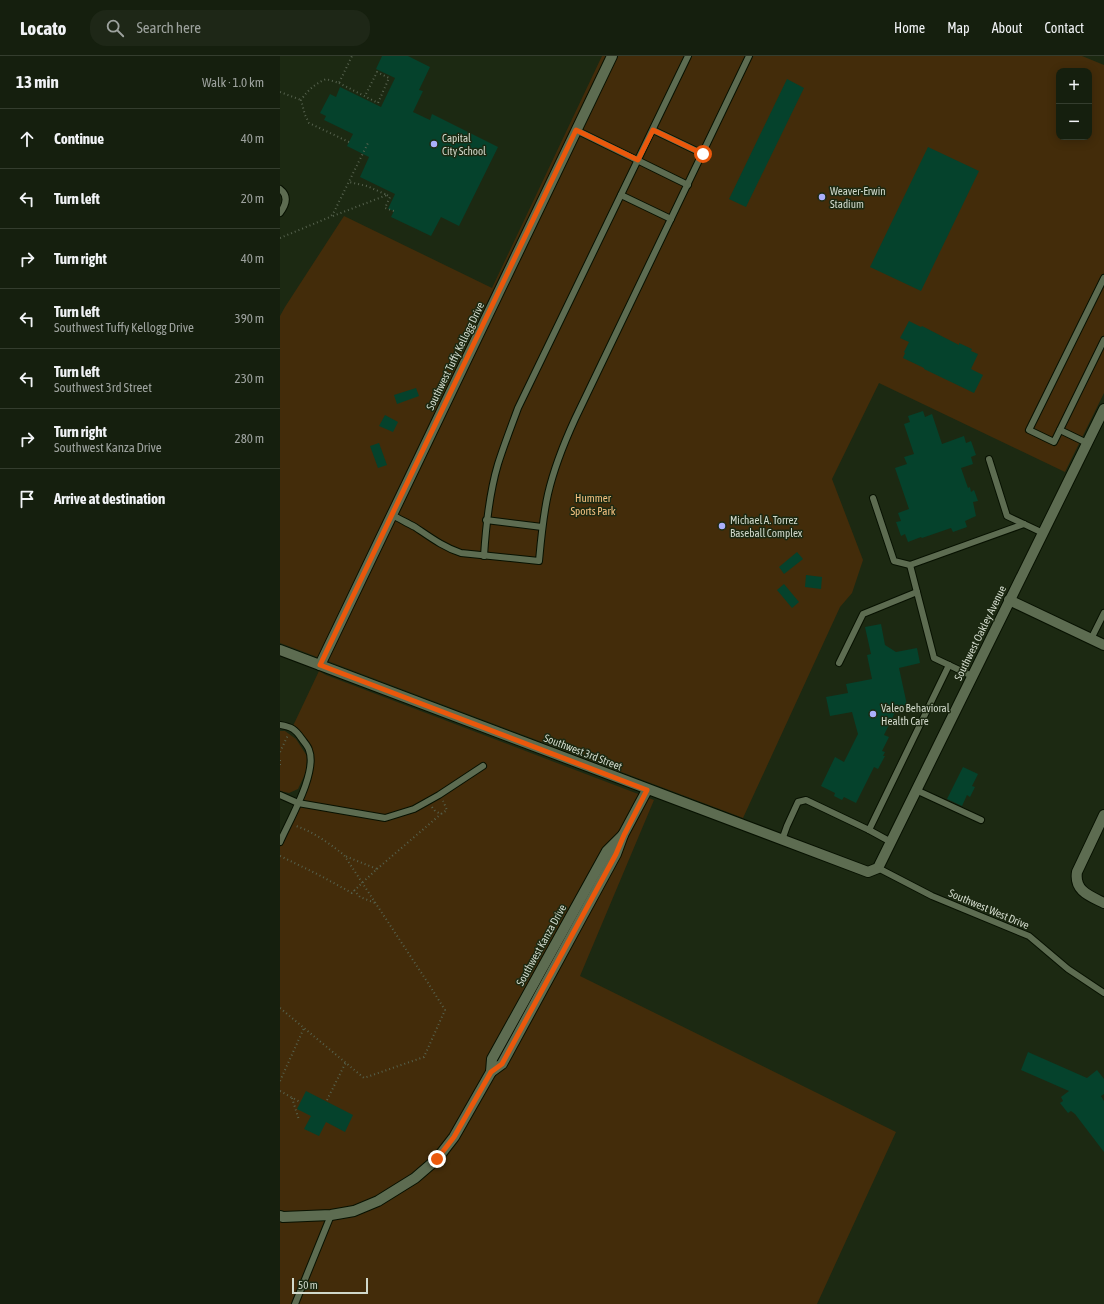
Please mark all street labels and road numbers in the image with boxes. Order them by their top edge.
street label: Southwest Tuffy Kellogg Drive [424,300,486,412]
street label: Southwest Oakley Avenue [952,584,1008,682]
street label: Southwest 3rd Street [542,732,624,772]
street label: Southwest West Drive [947,887,1031,931]
street label: Southwest Kanza Drive [514,902,568,988]

